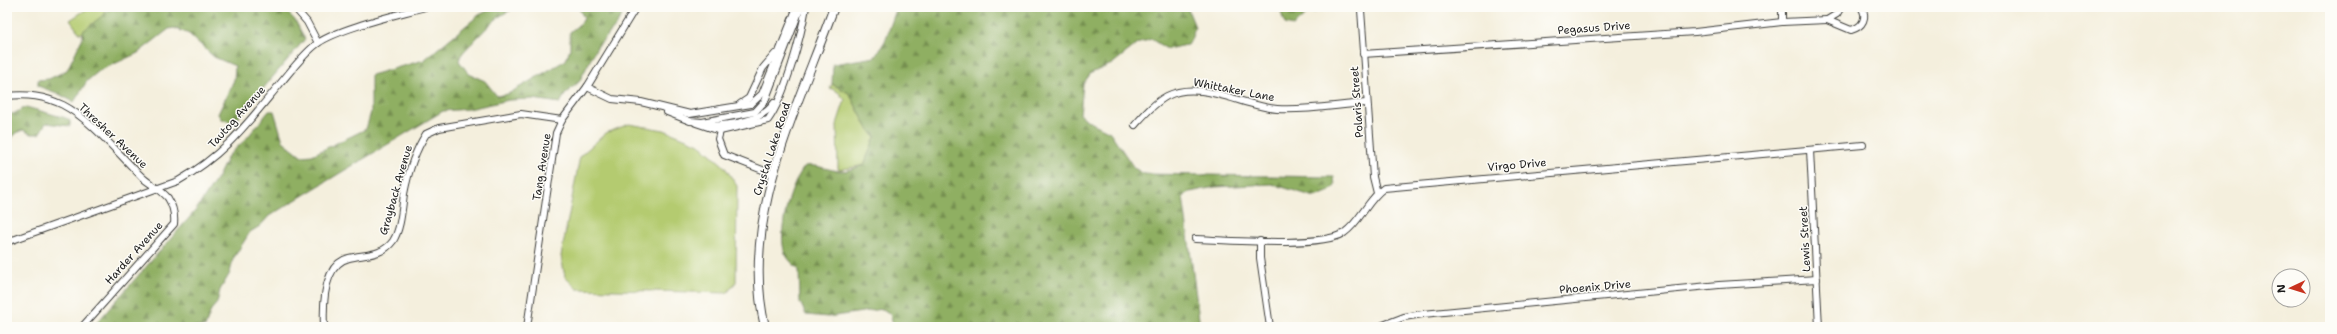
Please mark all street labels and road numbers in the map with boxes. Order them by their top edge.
street label: Pegasus Drive [1557,18,1631,38]
street label: Polaris Street [1347,65,1367,138]
street label: Whittaker Lane [1192,75,1276,105]
street label: Tautog Avenue [205,83,269,151]
street label: Thresher Avenue [75,100,151,172]
street label: Crystal Lake Road [750,100,794,198]
street label: Tang Avenue [529,132,555,202]
street label: Grayback Avenue [376,143,416,237]
street label: Virgo Drive [1487,155,1547,175]
street label: Lewis Street [1796,206,1814,272]
street label: Harder Avenue [102,218,166,288]
street label: Phoenix Drive [1559,276,1631,298]

